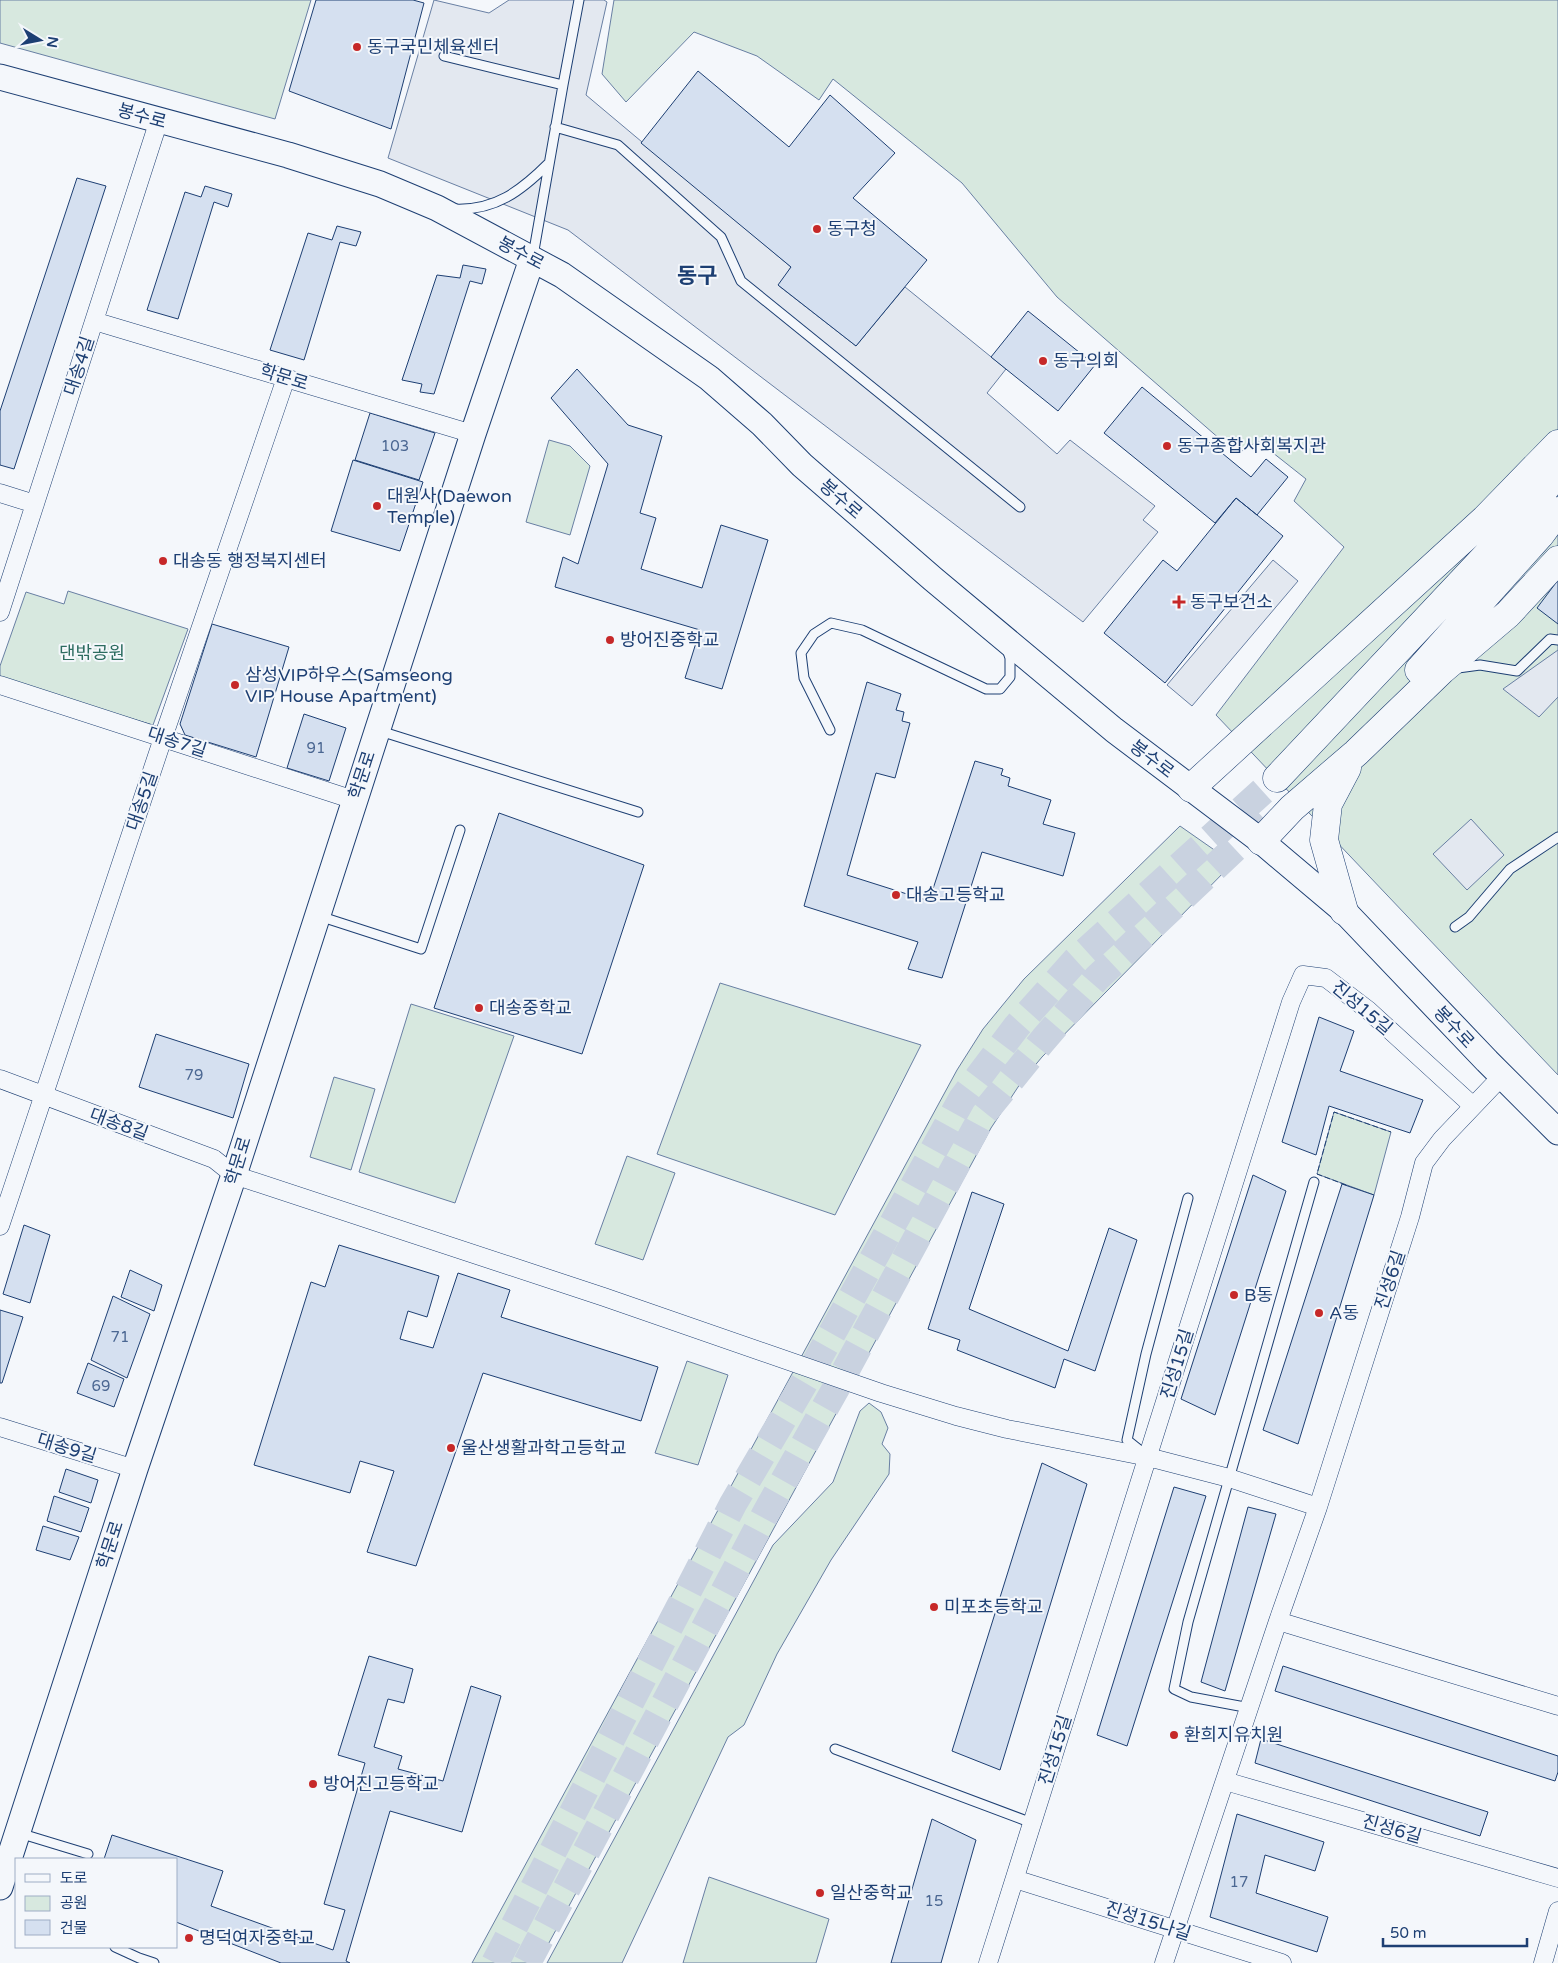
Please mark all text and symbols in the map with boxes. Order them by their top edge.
north arrow [15,15,65,65]
text: N [43,35,62,49]
place label: 동구국민체육센터 [367,36,499,58]
marker: 동구국민체육센터 [351,41,363,53]
street label: 봉수로 [115,99,169,133]
place label: 동구청 [827,218,877,240]
marker: 동구청 [811,223,823,235]
street label: 봉수로 [494,232,548,274]
district label: 동구 [677,263,717,289]
street label: 대송4길 [59,334,99,398]
place label: 동구의회 [1053,350,1119,372]
marker: 동구의회 [1037,355,1049,367]
street label: 학문로 [257,359,311,395]
place label: 동구종합사회복지관 [1177,435,1326,457]
house number: 103 [381,437,409,455]
marker: 동구종합사회복지관 [1161,440,1173,452]
street label: 봉수로 [815,474,867,524]
place label: 대원사(Daewon Temple) [387,485,512,528]
marker: 대원사(Daewon Temple) [371,500,383,512]
place label: 대송동 행정복지센터 [173,550,327,572]
marker: 대송동 행정복지센터 [157,555,169,567]
place label: 동구보건소 [1190,591,1273,613]
marker: 동구보건소 [1172,595,1186,609]
place label: 방어진중학교 [620,629,719,651]
marker: 방어진중학교 [604,634,616,646]
park label: 댄밖공원 [59,642,125,664]
place label: 삼성VIP하우스(Samseong VIP House Apartment) [245,664,453,707]
marker: 삼성VIP하우스(Samseong VIP House Apartment) [229,679,241,691]
street label: 대송7길 [145,722,209,762]
street label: 봉수로 [1126,735,1178,783]
house number: 91 [307,739,325,757]
street label: 학문로 [344,748,380,802]
street label: 대송5길 [122,769,162,833]
place label: 대송고등학교 [906,884,1005,906]
marker: 대송고등학교 [890,889,902,901]
street label: 진성15길 [1327,976,1397,1040]
place label: 대송중학교 [489,997,572,1019]
street label: 봉수로 [1429,1001,1479,1053]
marker: 대송중학교 [473,1002,485,1014]
house number: 79 [185,1066,203,1084]
street label: 대송8길 [87,1103,151,1145]
street label: 학문로 [220,1134,256,1188]
street label: 진성6길 [1370,1248,1410,1312]
place label: B동 [1244,1284,1273,1306]
marker: B동 [1228,1289,1240,1301]
place label: A동 [1329,1302,1359,1324]
marker: A동 [1313,1307,1325,1319]
street label: 진성15길 [1156,1326,1198,1402]
house number: 71 [111,1328,129,1346]
house number: 69 [92,1377,110,1395]
street label: 대송9길 [35,1429,99,1467]
place label: 울산생활과학고등학교 [461,1437,627,1459]
marker: 울산생활과학고등학교 [445,1442,457,1454]
street label: 학문로 [92,1518,128,1572]
place label: 미포초등학교 [944,1596,1043,1618]
marker: 미포초등학교 [928,1601,940,1613]
street label: 진성15길 [1034,1712,1076,1788]
place label: 환희지유치원 [1184,1724,1283,1746]
marker: 환희지유치원 [1168,1729,1180,1741]
place label: 방어진고등학교 [323,1773,439,1795]
marker: 방어진고등학교 [307,1778,319,1790]
street label: 진성6길 [1360,1810,1424,1848]
legend [15,1858,178,1948]
text: 도로 [60,1869,88,1887]
house number: 17 [1230,1873,1248,1891]
place label: 일산중학교 [830,1882,913,1904]
marker: 일산중학교 [814,1887,826,1899]
house number: 15 [925,1892,943,1910]
text: 공원 [60,1894,88,1912]
street label: 진성15나길 [1102,1897,1194,1945]
scale bar [1383,1916,1527,1948]
text: 건물 [60,1919,88,1937]
text: 50 m [1390,1924,1427,1942]
place label: 명덕여자중학교 [199,1927,315,1949]
marker: 명덕여자중학교 [183,1932,195,1944]

